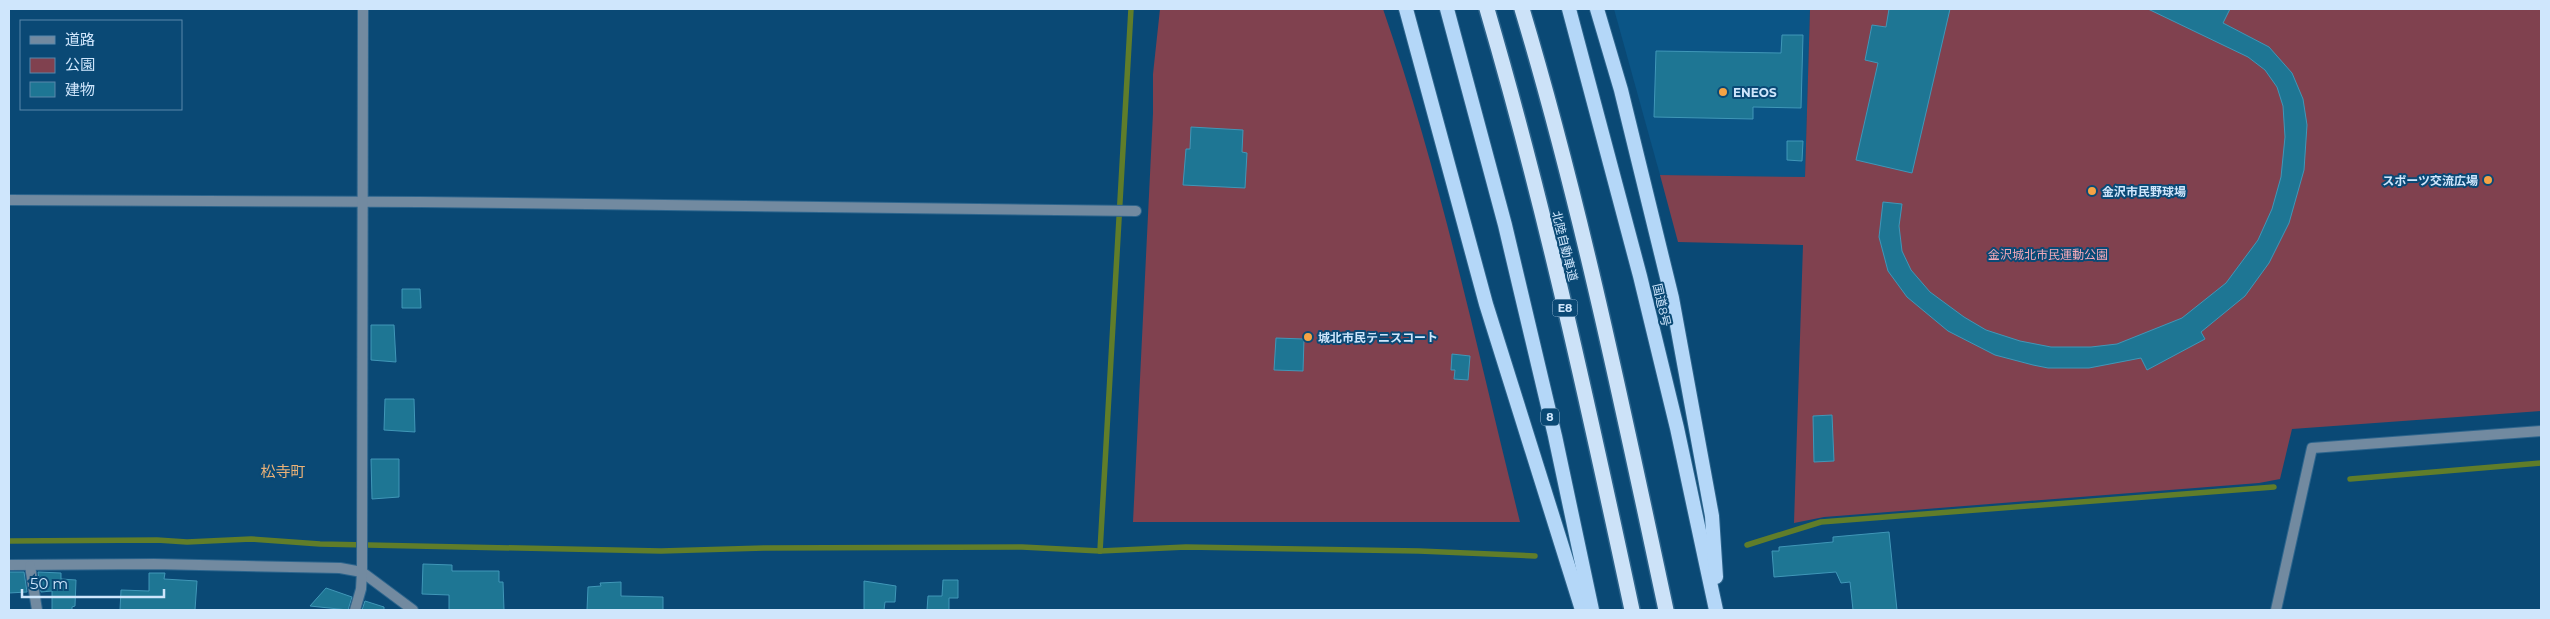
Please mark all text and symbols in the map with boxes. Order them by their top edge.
legend [20,20,182,110]
text: 道路 [65,30,95,49]
text: 公園 [65,55,95,74]
text: 建物 [65,80,95,99]
place label: ENEOS [1733,85,1777,100]
marker: ENEOS [1717,86,1729,98]
place label: スポーツ交流広場 [2382,173,2478,188]
marker: スポーツ交流広場 [2482,174,2494,186]
place label: 金沢市民野球場 [2102,184,2186,199]
marker: 金沢市民野球場 [2086,185,2098,197]
street label: 北陸自動車道 [1549,209,1581,283]
park label: 金沢城北市民運動公園 [1988,247,2108,262]
street label: 国道8号 [1650,282,1674,328]
road number: E8 [1552,300,1578,316]
place label: 城北市民テニスコート [1318,330,1438,345]
marker: 城北市民テニスコート [1302,331,1314,343]
road number: 8 [1541,408,1559,426]
district label: 松寺町 [260,462,306,481]
scale bar [22,566,165,598]
text: 50 m [30,574,68,593]

